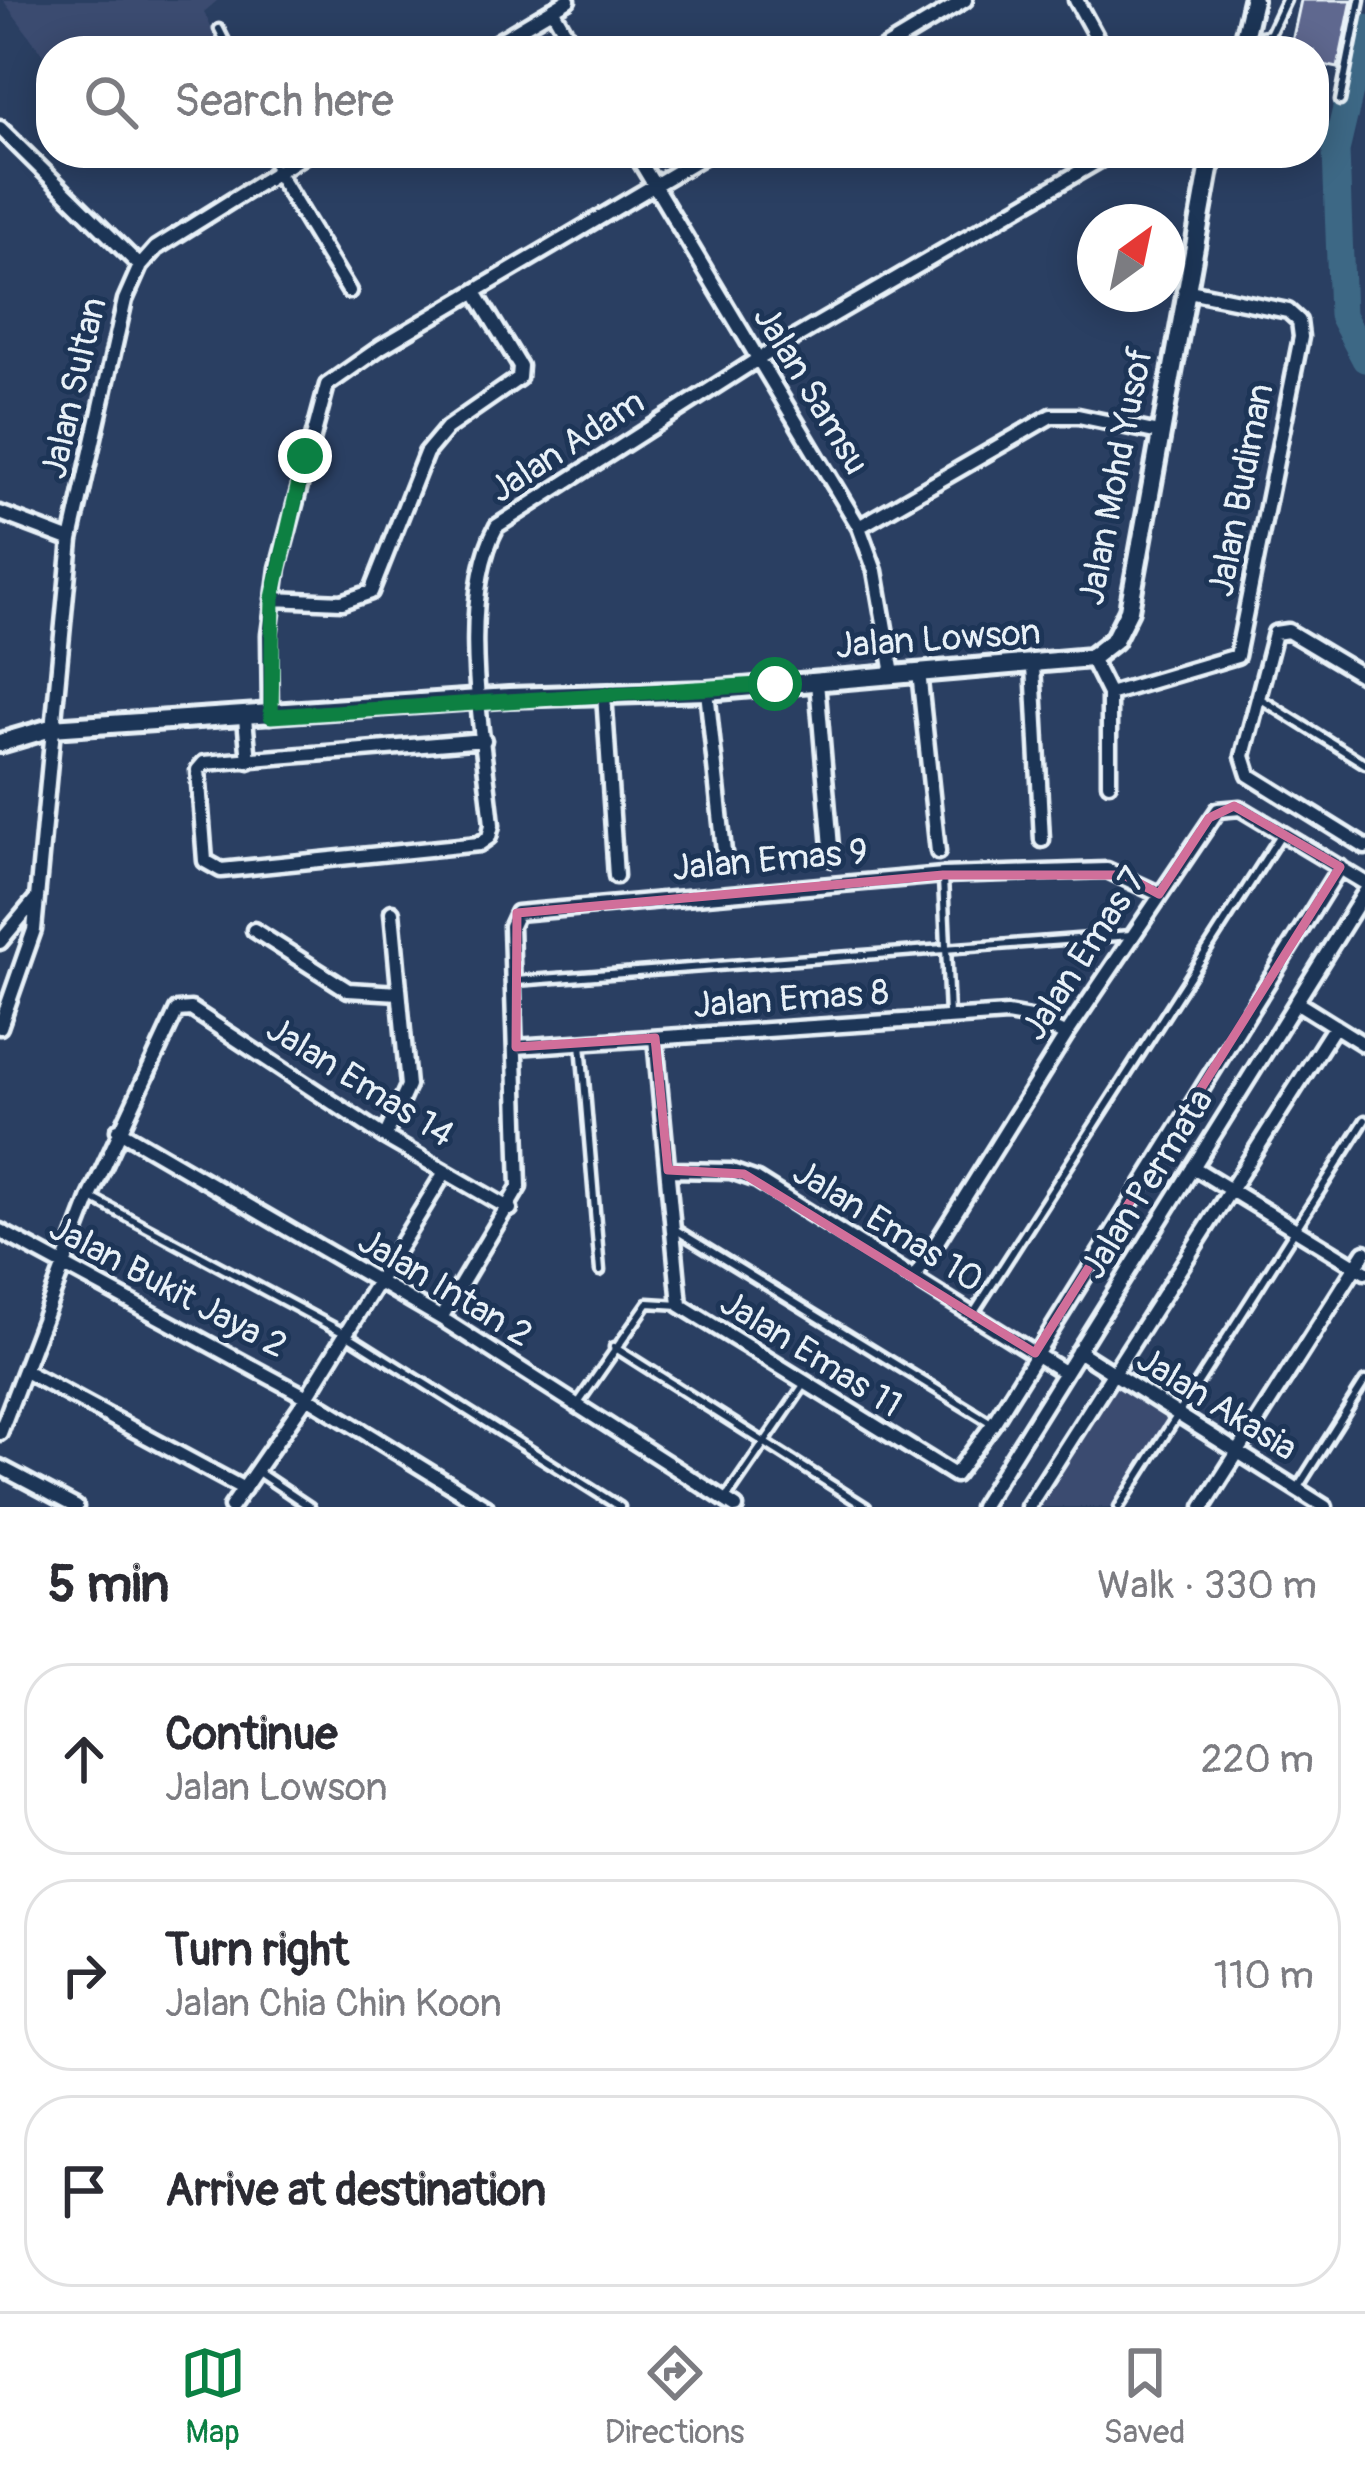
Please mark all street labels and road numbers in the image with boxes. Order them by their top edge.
street label: Jalan Sultan [31,293,117,483]
street label: Jalan Samsu [743,297,879,483]
street label: Jalan Mohd Yusof [1069,343,1163,609]
street label: Jalan Adam [481,379,653,513]
street label: Jalan Budiman [1198,380,1284,600]
street label: Jalan Lowson [834,609,1042,669]
street label: Jalan Emas 9 [670,829,870,891]
street label: Jalan Emas 7 [1012,859,1156,1049]
street label: Jalan Emas 8 [692,970,890,1028]
street label: Jalan Emas 14 [258,1007,462,1157]
street label: Jalan Permata [1071,1081,1223,1287]
street label: Jalan Emas 10 [784,1150,992,1302]
street label: Jalan Bukit Jaya 2 [41,1205,295,1369]
street label: Jalan Intan 2 [350,1218,540,1358]
street label: Jalan Emas 11 [712,1280,910,1428]
street label: Jalan Akasia [1128,1337,1306,1471]

